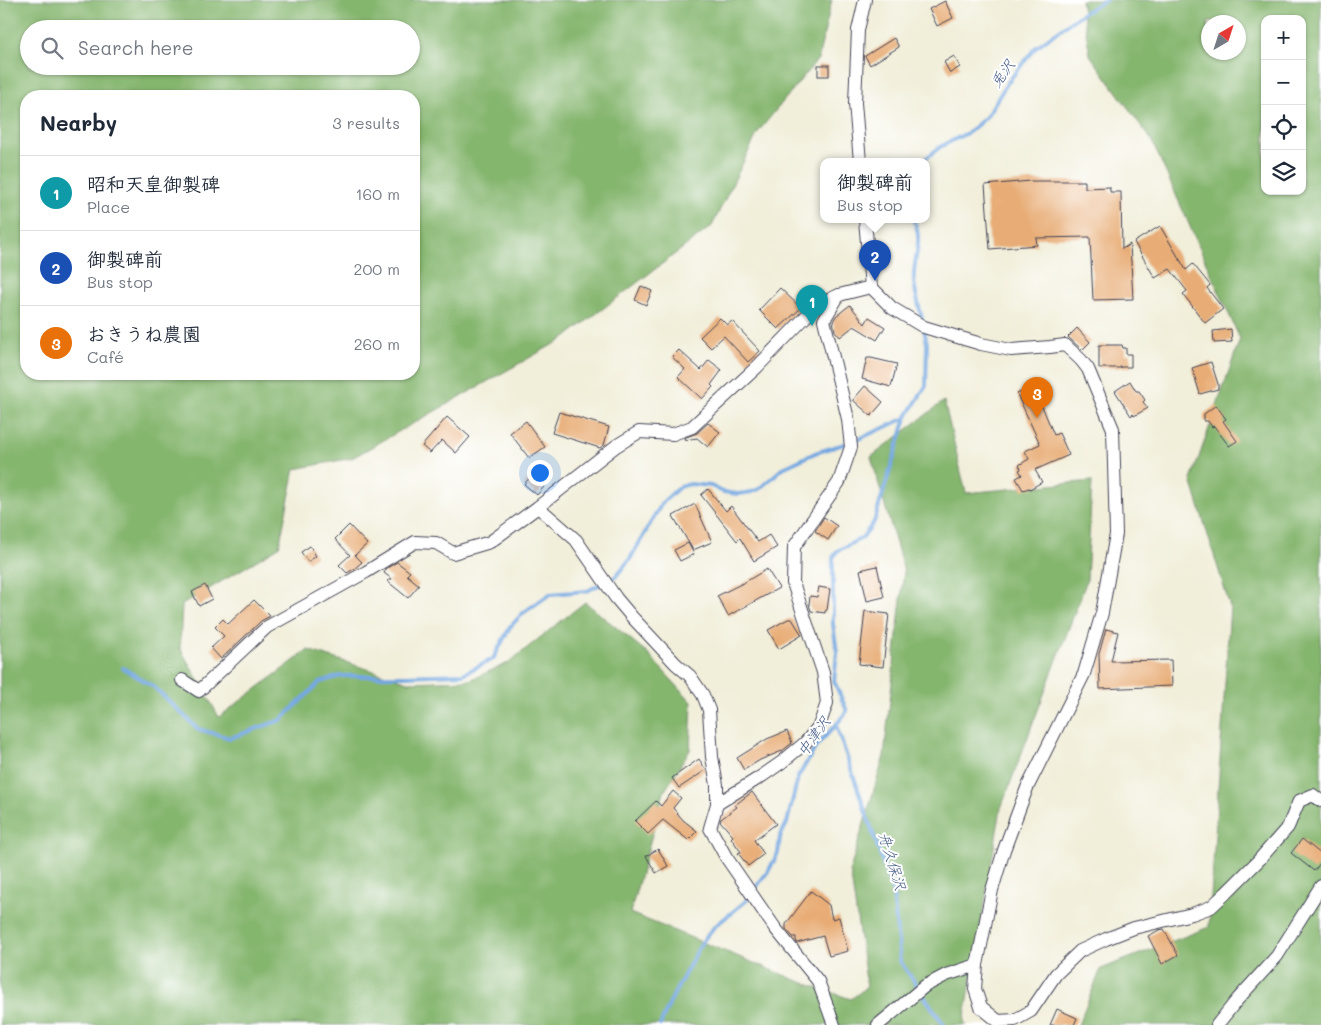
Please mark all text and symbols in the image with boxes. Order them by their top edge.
north arrow [1201,15,1246,60]
map controls [1261,15,1306,195]
button: + [1261,15,1306,60]
search box [20,20,420,75]
icon: search [38,34,66,62]
text: Search here [78,35,194,60]
water label: 兎沢 [985,54,1019,91]
button: − [1261,60,1306,105]
button: locate [1261,105,1306,150]
text: Nearby [40,109,117,136]
text: 3 results [332,112,400,133]
button: layers [1261,150,1306,195]
popup [820,158,930,223]
text: 御製碑前 [837,169,913,194]
text: 昭和天皇御製碑 [87,171,220,196]
text: 1 [52,183,60,204]
text: 160 m [355,183,400,204]
text: Bus stop [837,194,903,215]
text: Place [87,196,130,217]
pin: 2 [859,240,891,281]
text: 御製碑前 [87,246,163,271]
text: 2 [52,258,60,279]
text: 200 m [353,258,400,279]
text: Bus stop [87,271,153,292]
pin: 1 [796,285,828,326]
text: おきうね農園 [87,321,201,346]
text: 3 [51,333,61,354]
text: 260 m [354,333,400,354]
text: Café [87,346,124,367]
pin: 3 [1021,377,1053,418]
your location [527,460,553,486]
water label: 中津沢 [792,711,835,760]
water label: 舟久保沢 [875,829,912,894]

